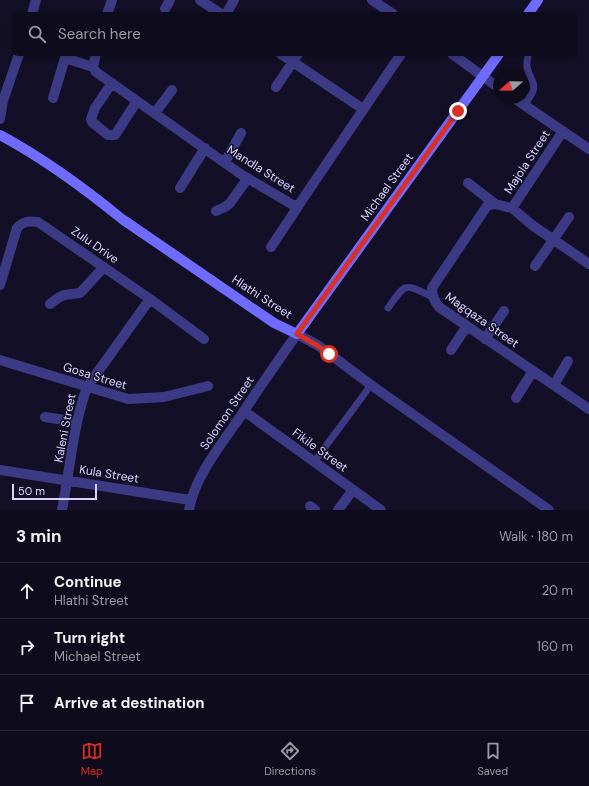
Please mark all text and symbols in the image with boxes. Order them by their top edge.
search box [12,12,577,56]
icon: search [26,23,48,45]
text: Search here [58,24,141,44]
north arrow [493,68,529,104]
route end [449,102,467,120]
street label: Majola Street [500,127,554,197]
street label: Mandla Street [224,142,298,196]
street label: Michael Street [357,150,417,224]
street label: Zulu Drive [68,223,122,267]
street label: Hlathi Street [229,272,295,323]
street label: Magqaza Street [442,289,522,351]
route start [320,345,338,363]
street label: Gosa Street [61,359,129,393]
street label: Solomon Street [196,373,258,453]
street label: Kaleni Street [50,392,80,464]
street label: Fikile Street [289,424,351,476]
street label: Kula Street [78,461,140,487]
scale bar [12,482,97,501]
text: 50 m [18,484,45,498]
text: 3 min [16,525,61,547]
text: Walk · 180 m [499,528,573,545]
text: Continue [54,572,122,592]
icon: ahead [16,580,38,602]
text: 20 m [542,582,573,599]
text: Hlathi Street [54,592,129,609]
text: Turn right [54,628,125,648]
icon: right [16,636,38,658]
text: 160 m [537,638,573,655]
text: Michael Street [54,648,141,665]
icon: arrive [16,692,38,714]
text: Arrive at destination [54,693,205,713]
tab: Map [81,740,103,778]
tab: Directions [264,740,316,778]
tab: Saved [477,740,508,778]

